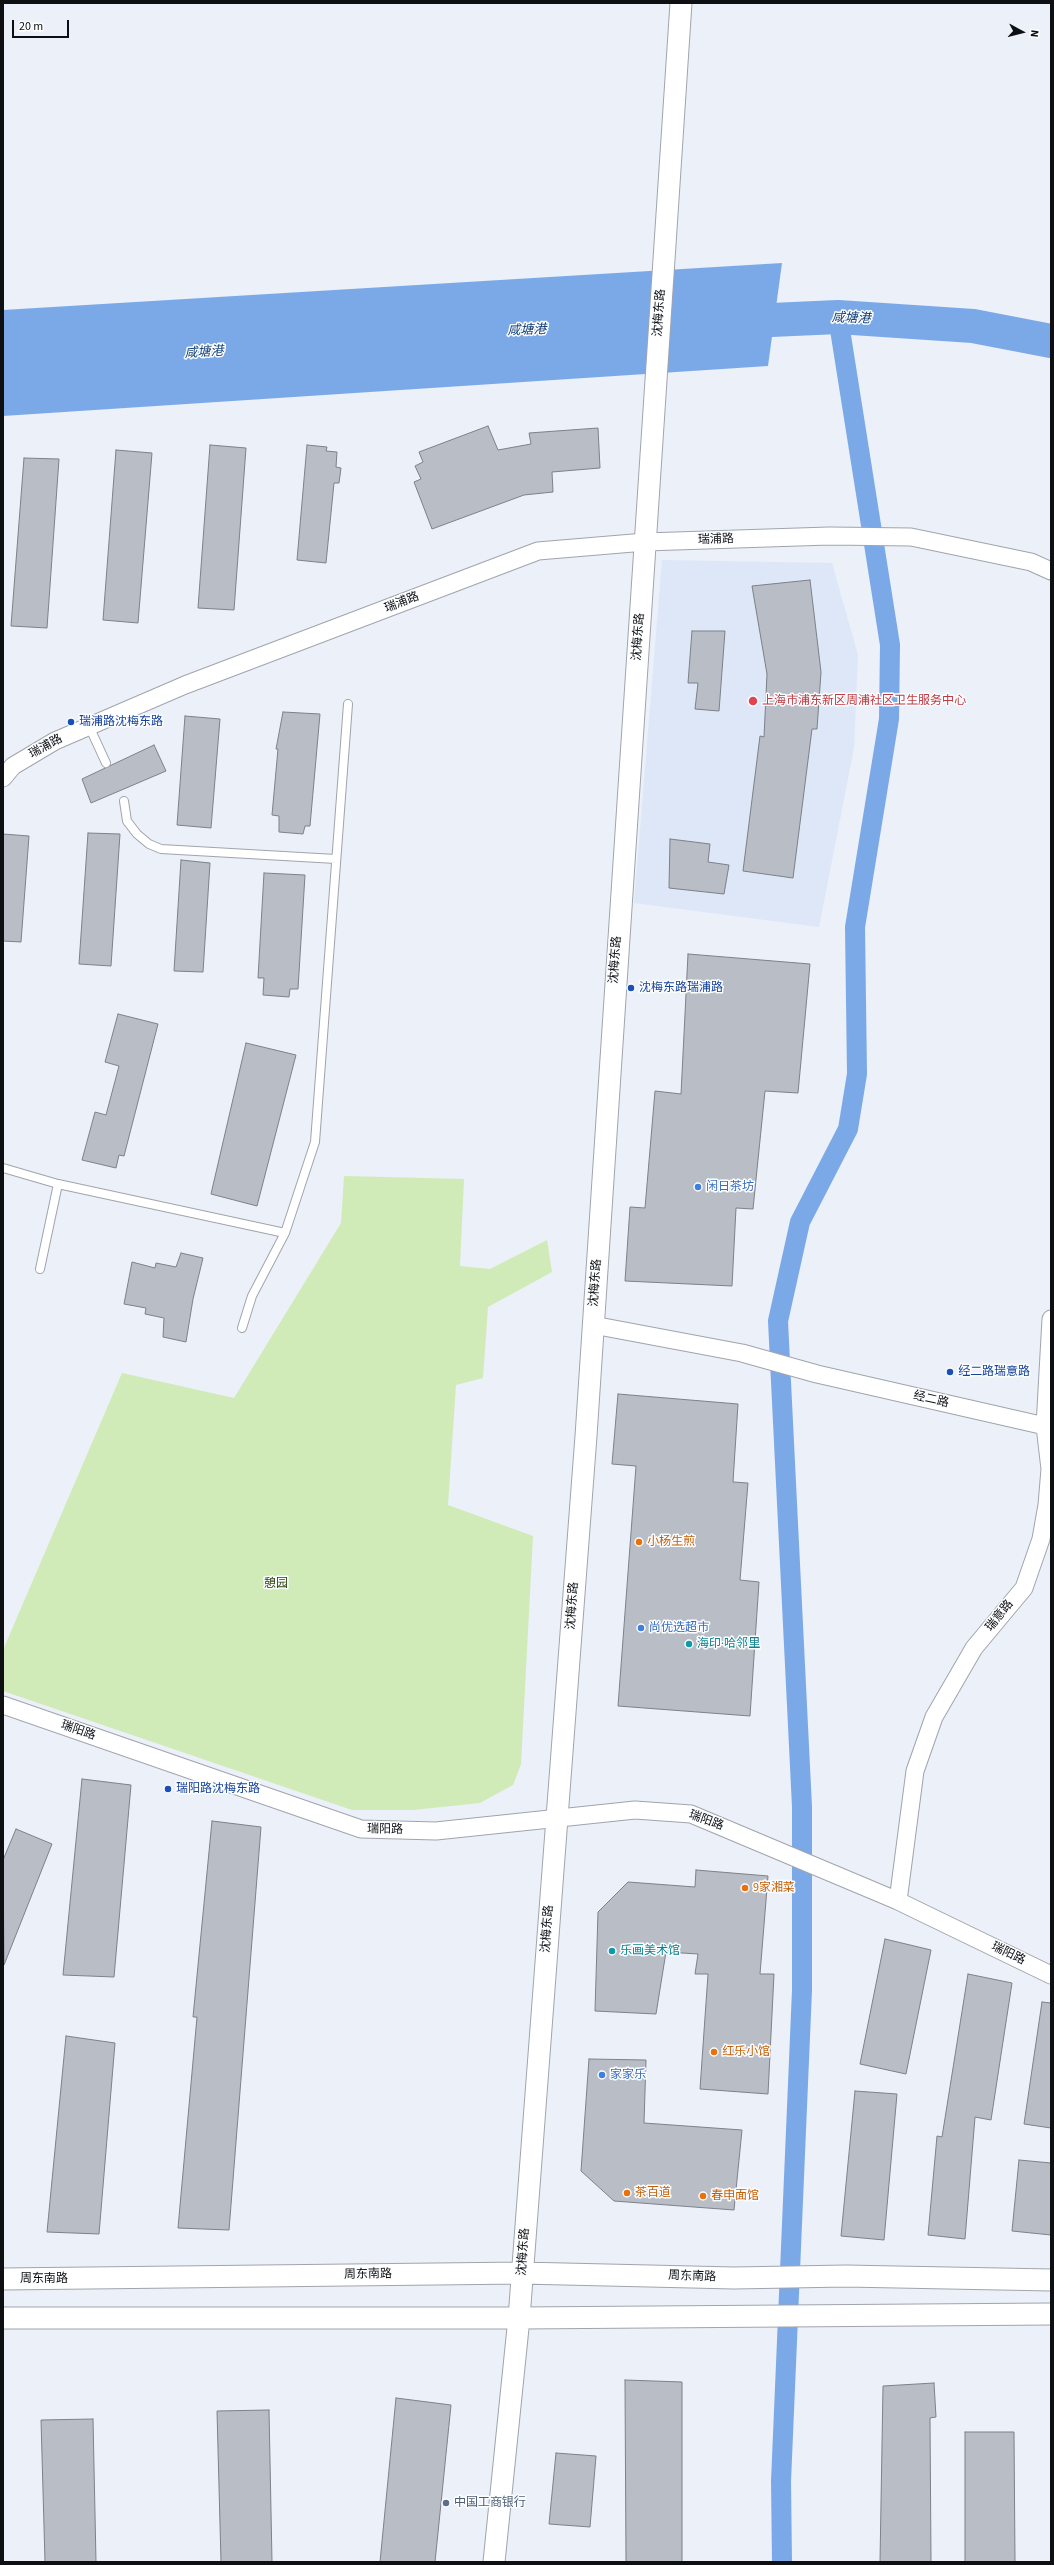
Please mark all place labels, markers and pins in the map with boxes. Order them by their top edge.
place label: 上海市浦东新区周浦社区卫生服务中心 [762,694,966,708]
marker: 上海市浦东新区周浦社区卫生服务中心 [747,695,759,707]
place label: 瑞浦路沈梅东路 [79,715,163,729]
marker: 瑞浦路沈梅东路 [66,717,76,727]
place label: 沈梅东路瑞浦路 [639,981,723,995]
marker: 沈梅东路瑞浦路 [626,983,636,993]
place label: 闲日茶坊 [706,1180,754,1194]
marker: 闲日茶坊 [693,1182,703,1192]
place label: 经二路瑞意路 [958,1365,1030,1379]
marker: 经二路瑞意路 [945,1367,955,1377]
place label: 小杨生煎 [647,1535,695,1549]
marker: 小杨生煎 [634,1537,644,1547]
place label: 尚优选超市 [649,1621,709,1635]
marker: 尚优选超市 [636,1623,646,1633]
place label: 海印·哈邻里 [697,1637,760,1651]
marker: 海印·哈邻里 [684,1639,694,1649]
place label: 瑞阳路沈梅东路 [176,1782,260,1796]
marker: 瑞阳路沈梅东路 [163,1784,173,1794]
place label: 9家湘菜 [753,1881,795,1895]
marker: 9家湘菜 [740,1883,750,1893]
place label: 乐画美术馆 [620,1944,680,1958]
marker: 乐画美术馆 [607,1946,617,1956]
place label: 红乐小馆 [722,2045,770,2059]
marker: 红乐小馆 [709,2047,719,2057]
place label: 家家乐 [610,2068,646,2082]
marker: 家家乐 [597,2070,607,2080]
place label: 茶百道 [635,2186,671,2200]
marker: 茶百道 [622,2188,632,2198]
place label: 春申面馆 [711,2189,759,2203]
marker: 春申面馆 [698,2191,708,2201]
place label: 中国工商银行 [454,2496,526,2510]
marker: 中国工商银行 [441,2498,451,2508]

